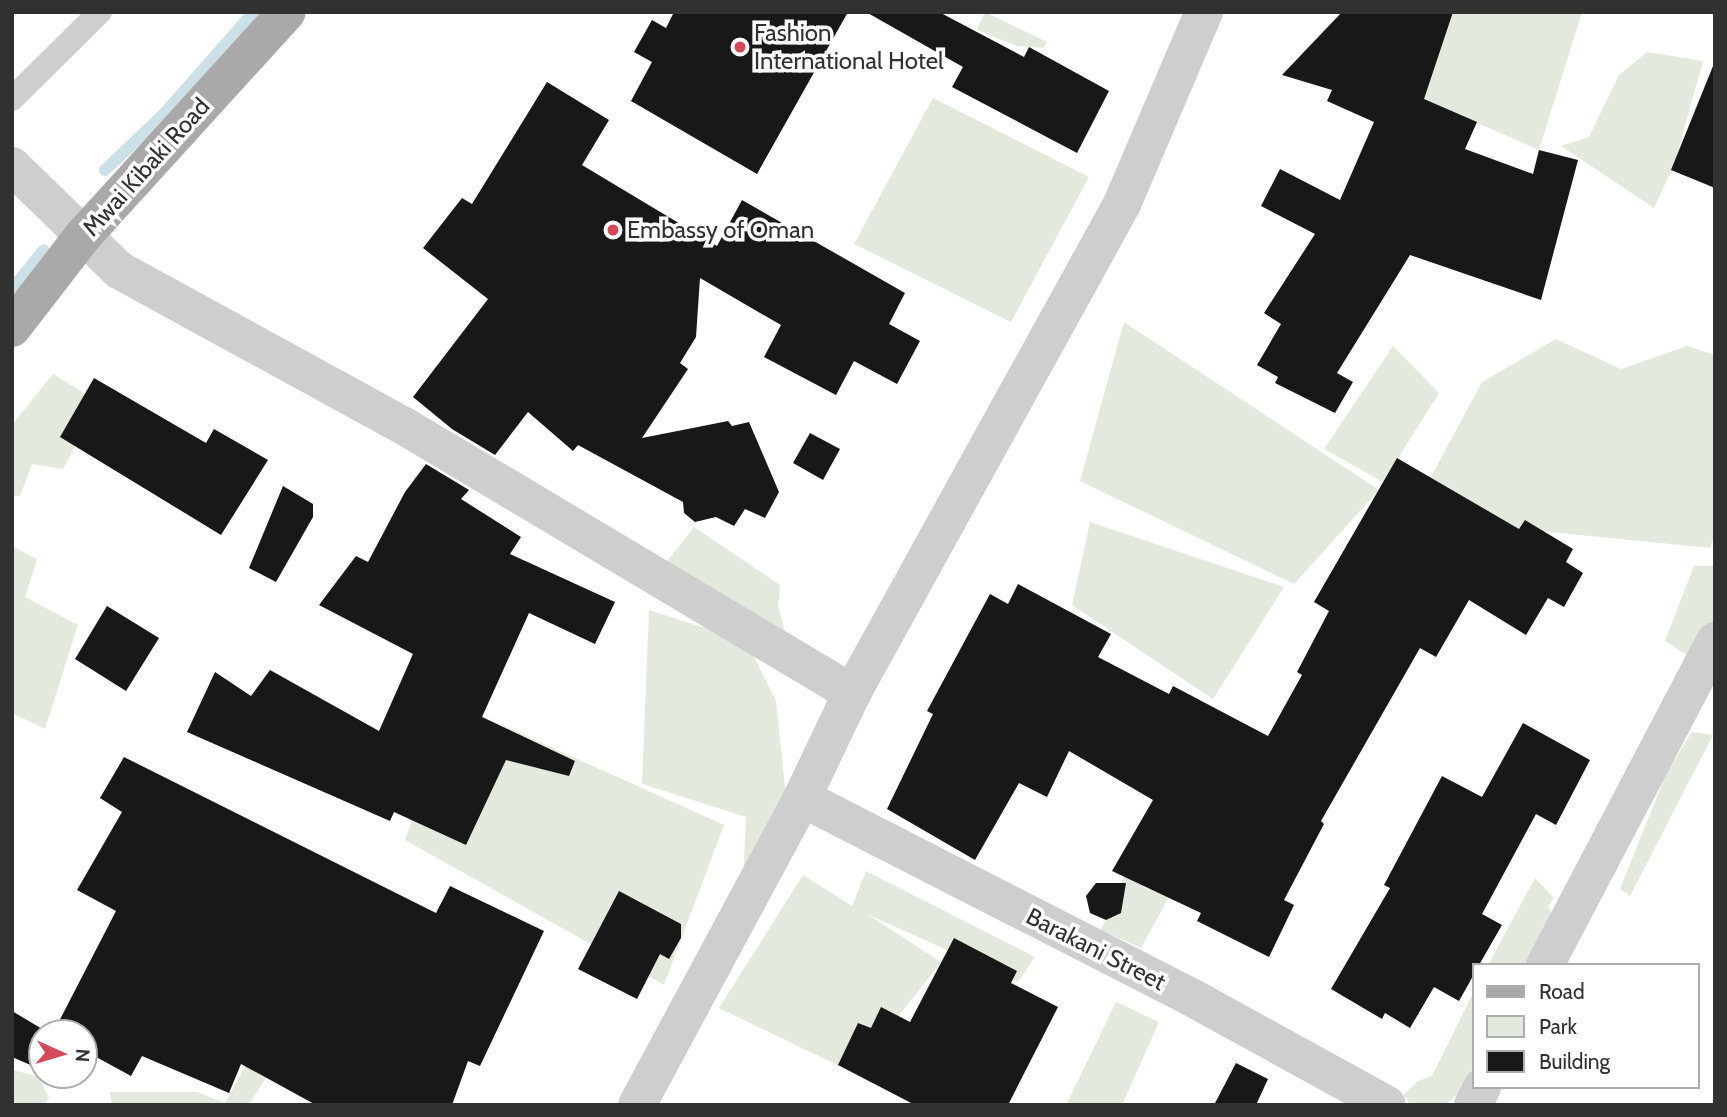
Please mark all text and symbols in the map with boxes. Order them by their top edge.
place label: Fashion International Hotel [754,19,944,75]
marker: Fashion International Hotel [732,39,748,55]
street label: Mwai Kibaki Road [77,92,215,242]
place label: Embassy of Oman [627,216,814,244]
marker: Embassy of Oman [605,222,621,238]
street label: Barakani Street [1022,902,1170,996]
legend [1472,963,1699,1089]
text: Road [1539,979,1585,1004]
text: Park [1539,1014,1577,1039]
north arrow [28,1019,98,1089]
text: N [71,1048,94,1063]
text: Building [1539,1049,1610,1074]

